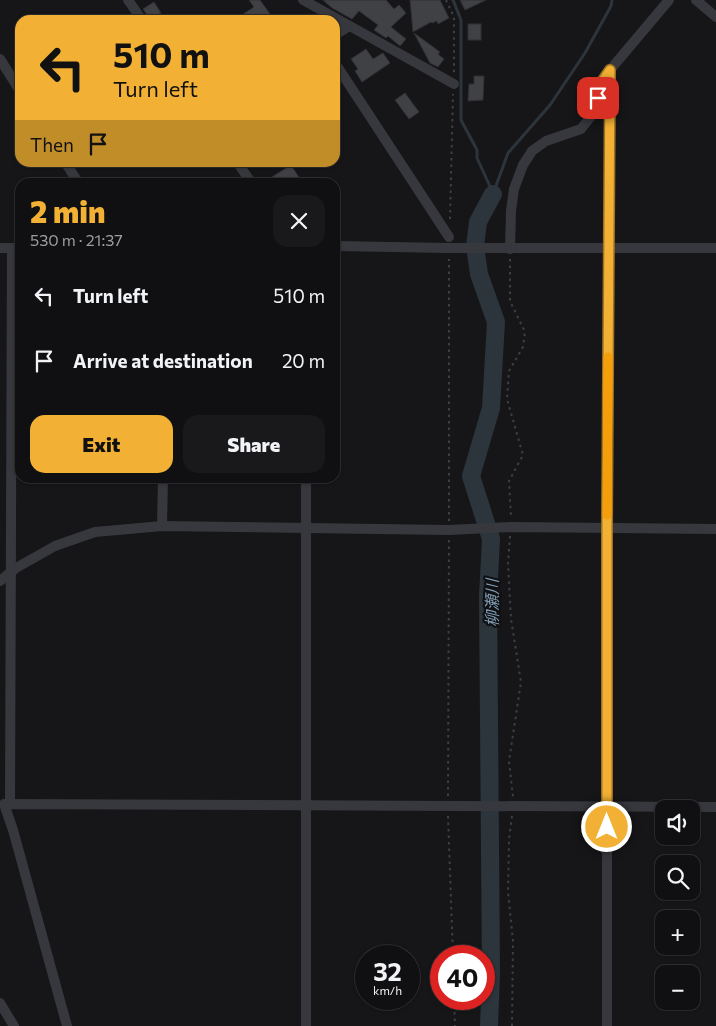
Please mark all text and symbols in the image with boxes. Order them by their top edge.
text: 510 m [113,32,210,75]
icon: left [30,35,95,100]
text: Turn left [113,75,198,102]
pin [577,77,619,119]
icon: arrive [584,84,612,112]
icon: arrive [84,130,112,158]
text: Then [30,133,74,156]
text: 2 min [30,192,105,229]
button: close [273,195,325,247]
text: 530 m · 21:37 [30,230,123,249]
icon: left [30,282,58,310]
text: Turn left [73,284,148,307]
text: 510 m [273,284,325,307]
icon: arrive [30,347,58,375]
text: Arrive at destination [73,349,253,372]
text: 20 m [282,349,325,372]
button: Exit [30,415,173,473]
button: Share [183,415,325,473]
water label: 柳瀬川 [482,577,501,627]
position arrow [580,800,632,852]
map controls [655,800,700,1010]
button: sound [655,800,700,845]
button: search [655,855,700,900]
button: + [655,910,700,955]
speed limit sign: 40 [430,945,495,1010]
text: 32 [373,956,402,986]
button: − [655,965,700,1010]
text: km/h [373,983,402,997]

